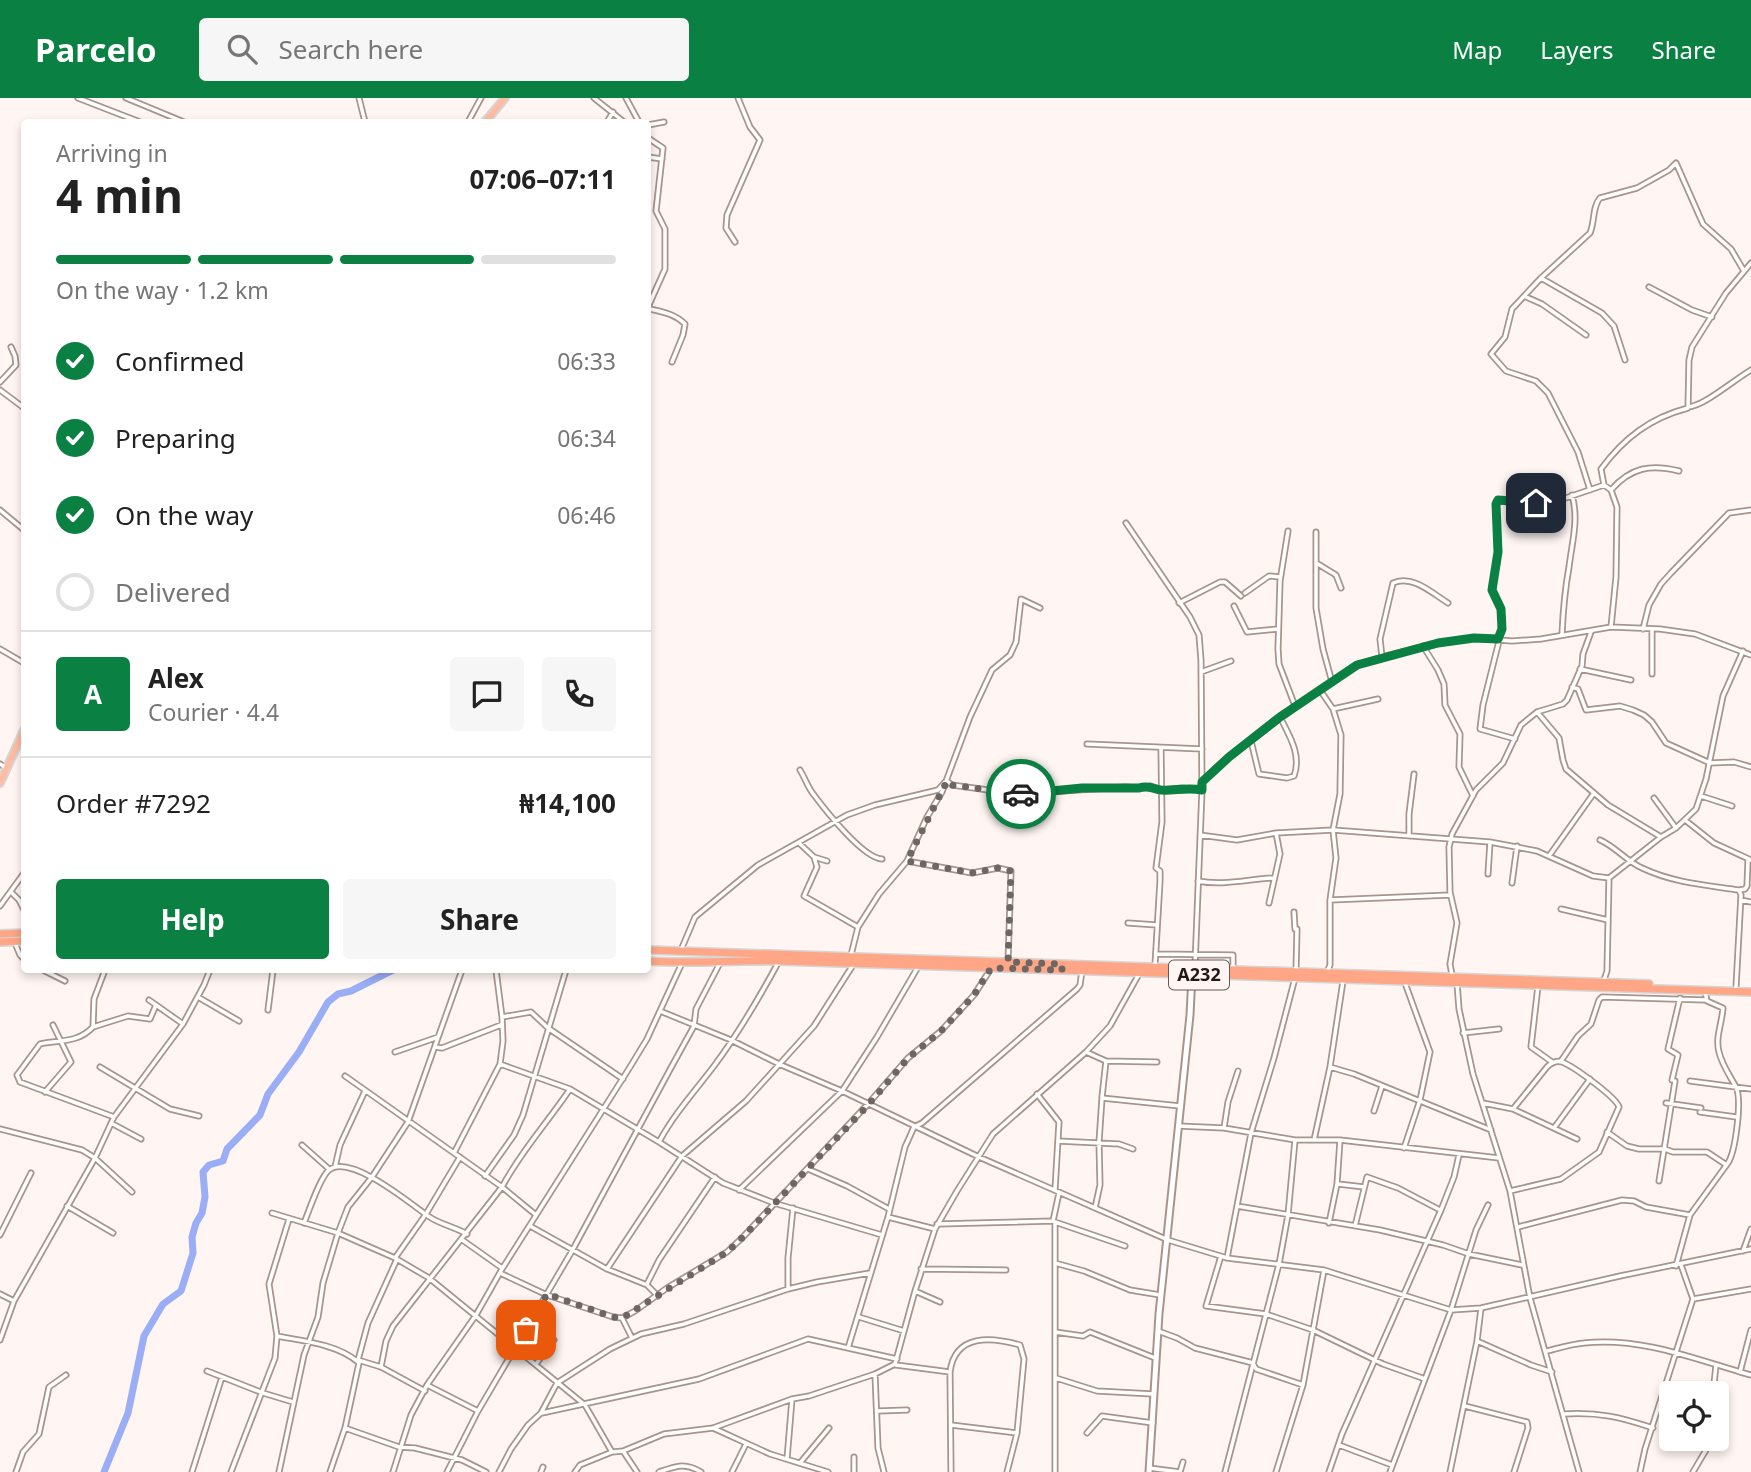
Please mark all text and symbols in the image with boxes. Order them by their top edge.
search box [199,18,689,81]
text: Parcelo [35,27,157,72]
icon: search [223,30,261,68]
text: Search here [279,31,423,67]
text: Map [1452,33,1502,66]
text: Layers [1540,33,1614,66]
text: Share [1652,33,1716,66]
text: Arriving in [56,137,168,169]
text: 07:06–07:11 [469,161,616,197]
text: 4 min [56,164,183,226]
text: On the way · 1.2 km [56,274,269,306]
icon: check [56,342,94,380]
text: Confirmed [115,343,245,379]
text: 06:33 [557,345,616,377]
icon: check [56,419,94,457]
text: Preparing [115,420,236,456]
text: 06:34 [557,422,616,454]
pin [1506,473,1566,533]
icon: home [1517,484,1555,522]
icon: check [56,496,94,534]
text: On the way [115,497,253,533]
text: 06:46 [557,499,616,531]
text: Delivered [115,574,231,610]
button: chat [450,657,524,731]
button: phone [542,657,616,731]
text: Alex [148,660,204,696]
text: A [84,676,102,712]
text: Courier · 4.4 [148,696,279,728]
courier [986,759,1056,829]
icon: car [1002,775,1040,813]
text: Order #7292 [56,785,211,821]
text: ₦14,100 [519,785,616,821]
button: Help [56,879,329,959]
button: Share [343,879,616,959]
road number: A232 [1169,960,1229,990]
pin [496,1300,556,1360]
icon: bag [507,1311,545,1349]
map controls [1659,1381,1729,1451]
button: locate [1659,1381,1729,1451]

